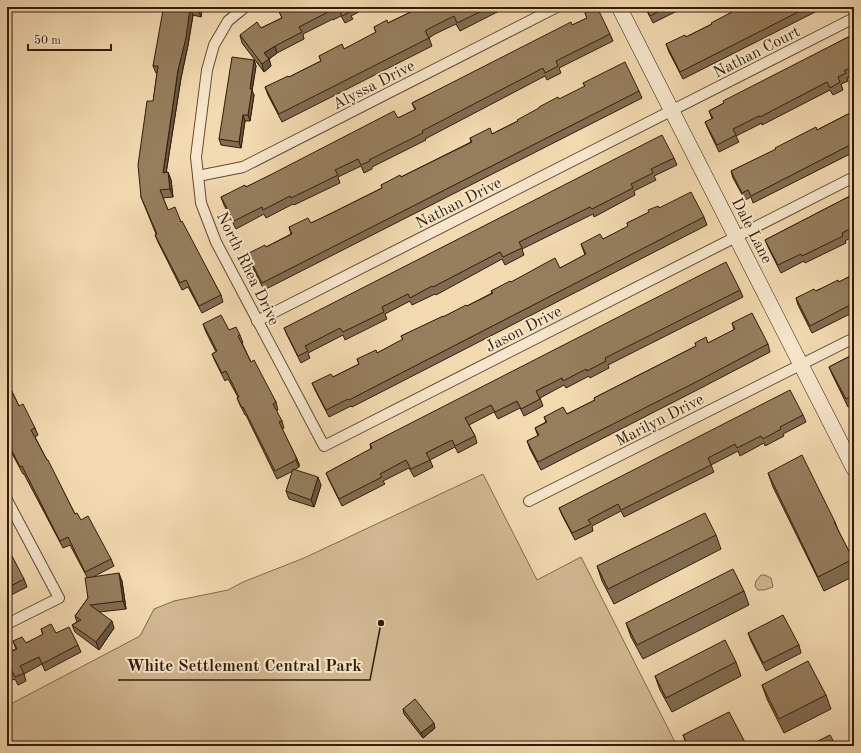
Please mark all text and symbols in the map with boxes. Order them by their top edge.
street label: Nathan Court [711,24,803,81]
scale bar [28,26,111,52]
text: 50 m [34,34,61,47]
street label: Alyssa Drive [330,58,418,113]
street label: Nathan Drive [413,175,504,232]
street label: Dale Lane [728,196,775,266]
street label: North Rhea Drive [213,210,282,328]
street label: Jason Drive [483,304,565,356]
street label: Marilyn Drive [613,392,707,450]
callout: White Settlement Central Park [118,651,370,680]
text: White Settlement Central Park [126,658,362,675]

